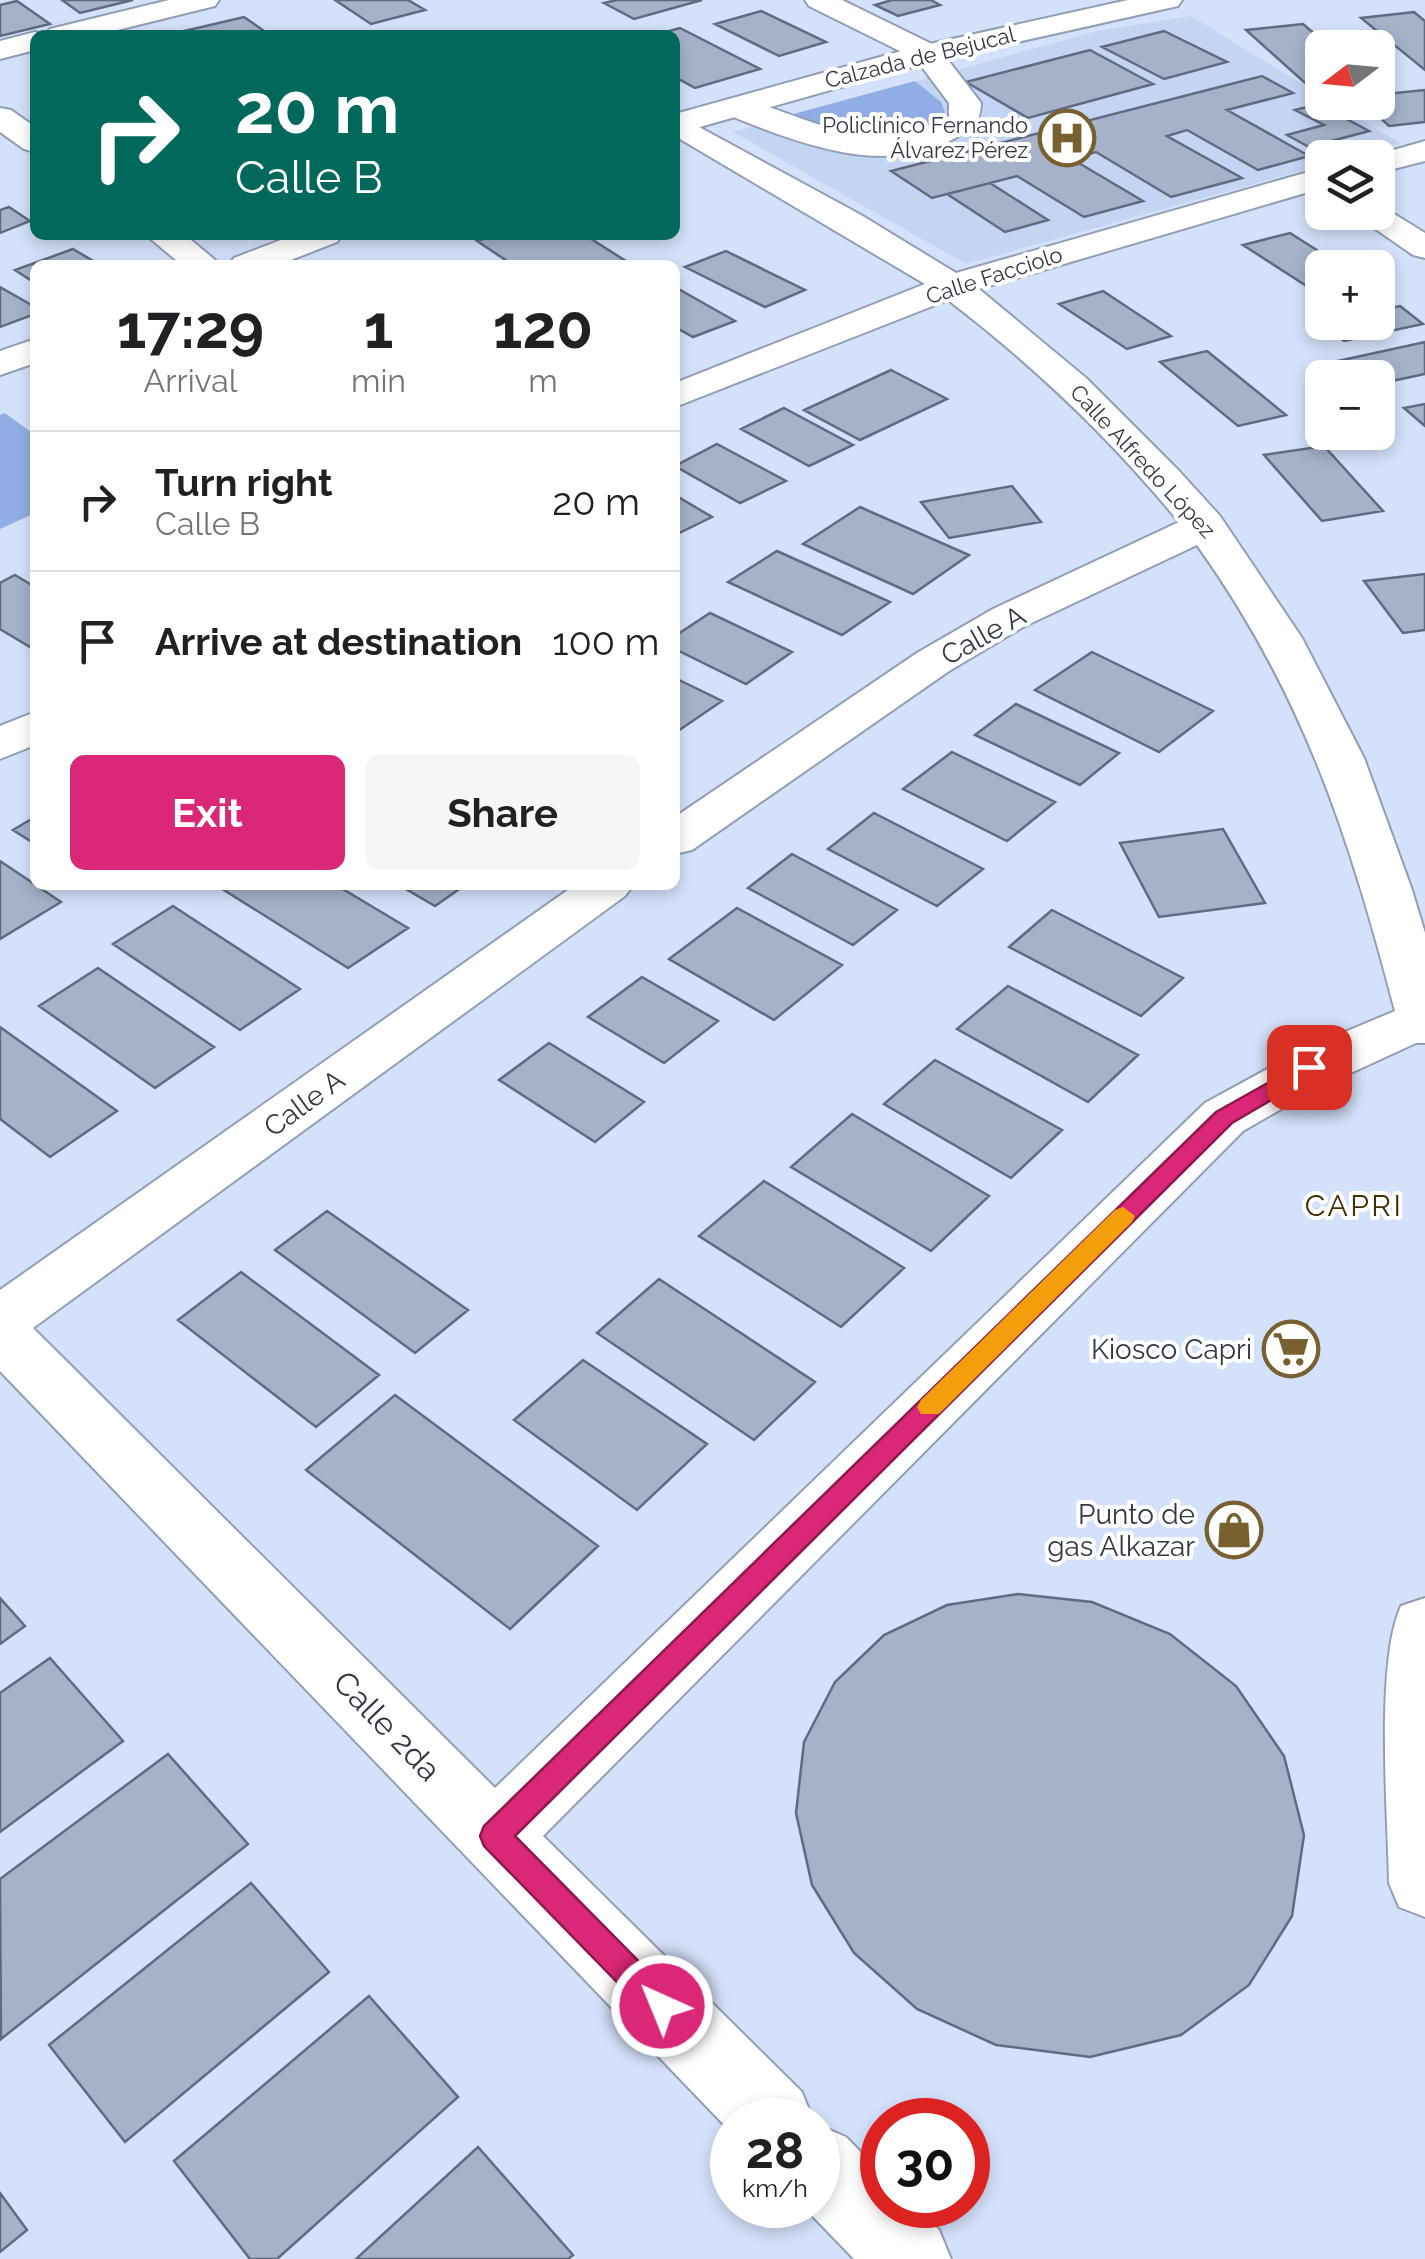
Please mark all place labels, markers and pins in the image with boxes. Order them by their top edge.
hospital icon: Policlínico Fernando Álvarez Pérez [1037,108,1097,168]
place label: Policlínico Fernando Álvarez Pérez [822,112,1028,163]
pin [1267,1025,1352,1110]
supermarket icon: Kiosco Capri [1261,1319,1321,1379]
place label: Kiosco Capri [1091,1333,1252,1366]
place label: Punto de gas Alkazar [1047,1498,1195,1563]
shop icon: Punto de gas Alkazar [1204,1500,1264,1560]

